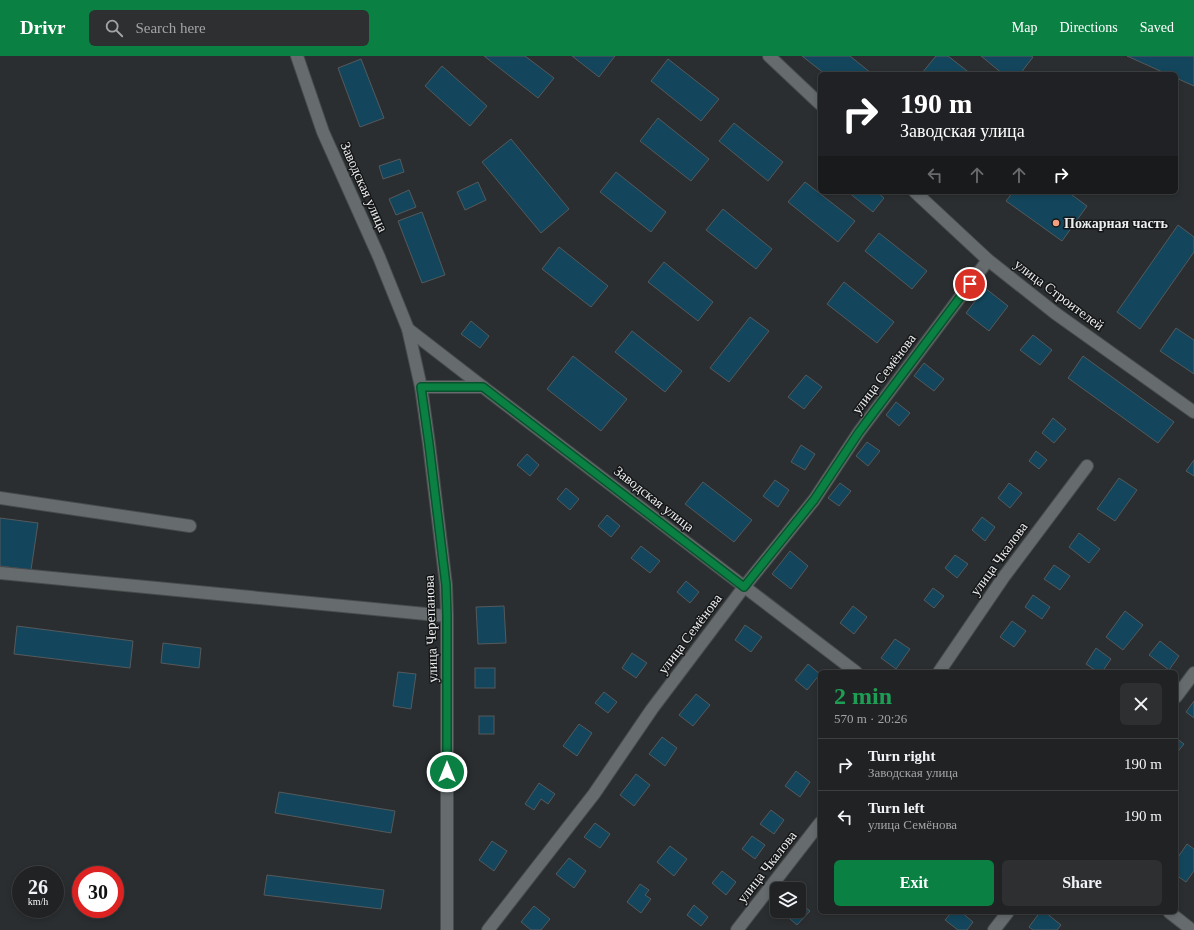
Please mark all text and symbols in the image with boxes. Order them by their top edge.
search box [89,10,369,46]
text: Drivr [20,17,65,38]
icon: search [103,17,125,39]
text: Search here [135,20,206,36]
text: Map [1012,20,1037,35]
text: Directions [1059,20,1118,35]
text: Saved [1140,20,1174,35]
icon: right [834,88,886,140]
text: 190 m [900,88,972,119]
text: Заводская улица [900,121,1025,141]
street label: Заводская улица [337,140,391,235]
icon: left [924,164,946,186]
icon: ahead [966,164,988,186]
icon: ahead [1008,164,1030,186]
icon: right [1050,164,1072,186]
place label: Пожарная часть [1064,216,1169,231]
marker: Пожарная часть [1051,218,1061,228]
street label: улица Строителей [1011,257,1107,334]
pin [953,267,987,301]
icon: arrive [959,273,981,295]
street label: улица Семёнова [849,331,919,417]
street label: Заводская улица [611,463,697,535]
street label: улица Чкалова [967,519,1031,598]
street label: улица Черепанова [422,574,440,683]
street label: улица Семёнова [655,591,725,677]
text: 2 min [834,683,892,709]
button: close [1120,683,1162,725]
text: 570 m · 20:26 [834,711,907,726]
text: Turn right [868,748,935,764]
position arrow [426,751,468,793]
icon: right [834,754,856,776]
text: 190 m [1124,756,1162,772]
text: Заводская улица [868,765,958,780]
text: Turn left [868,800,925,816]
icon: left [834,806,856,828]
text: 190 m [1124,808,1162,824]
text: улица Семёнова [868,817,957,832]
street label: улица Чкалова [734,828,800,906]
button: Exit [834,860,994,906]
button: Share [1002,860,1162,906]
speed limit sign: 30 [72,866,124,918]
text: 26 [28,876,48,898]
map controls [770,882,806,918]
button: layers [770,882,806,918]
text: km/h [28,896,48,907]

